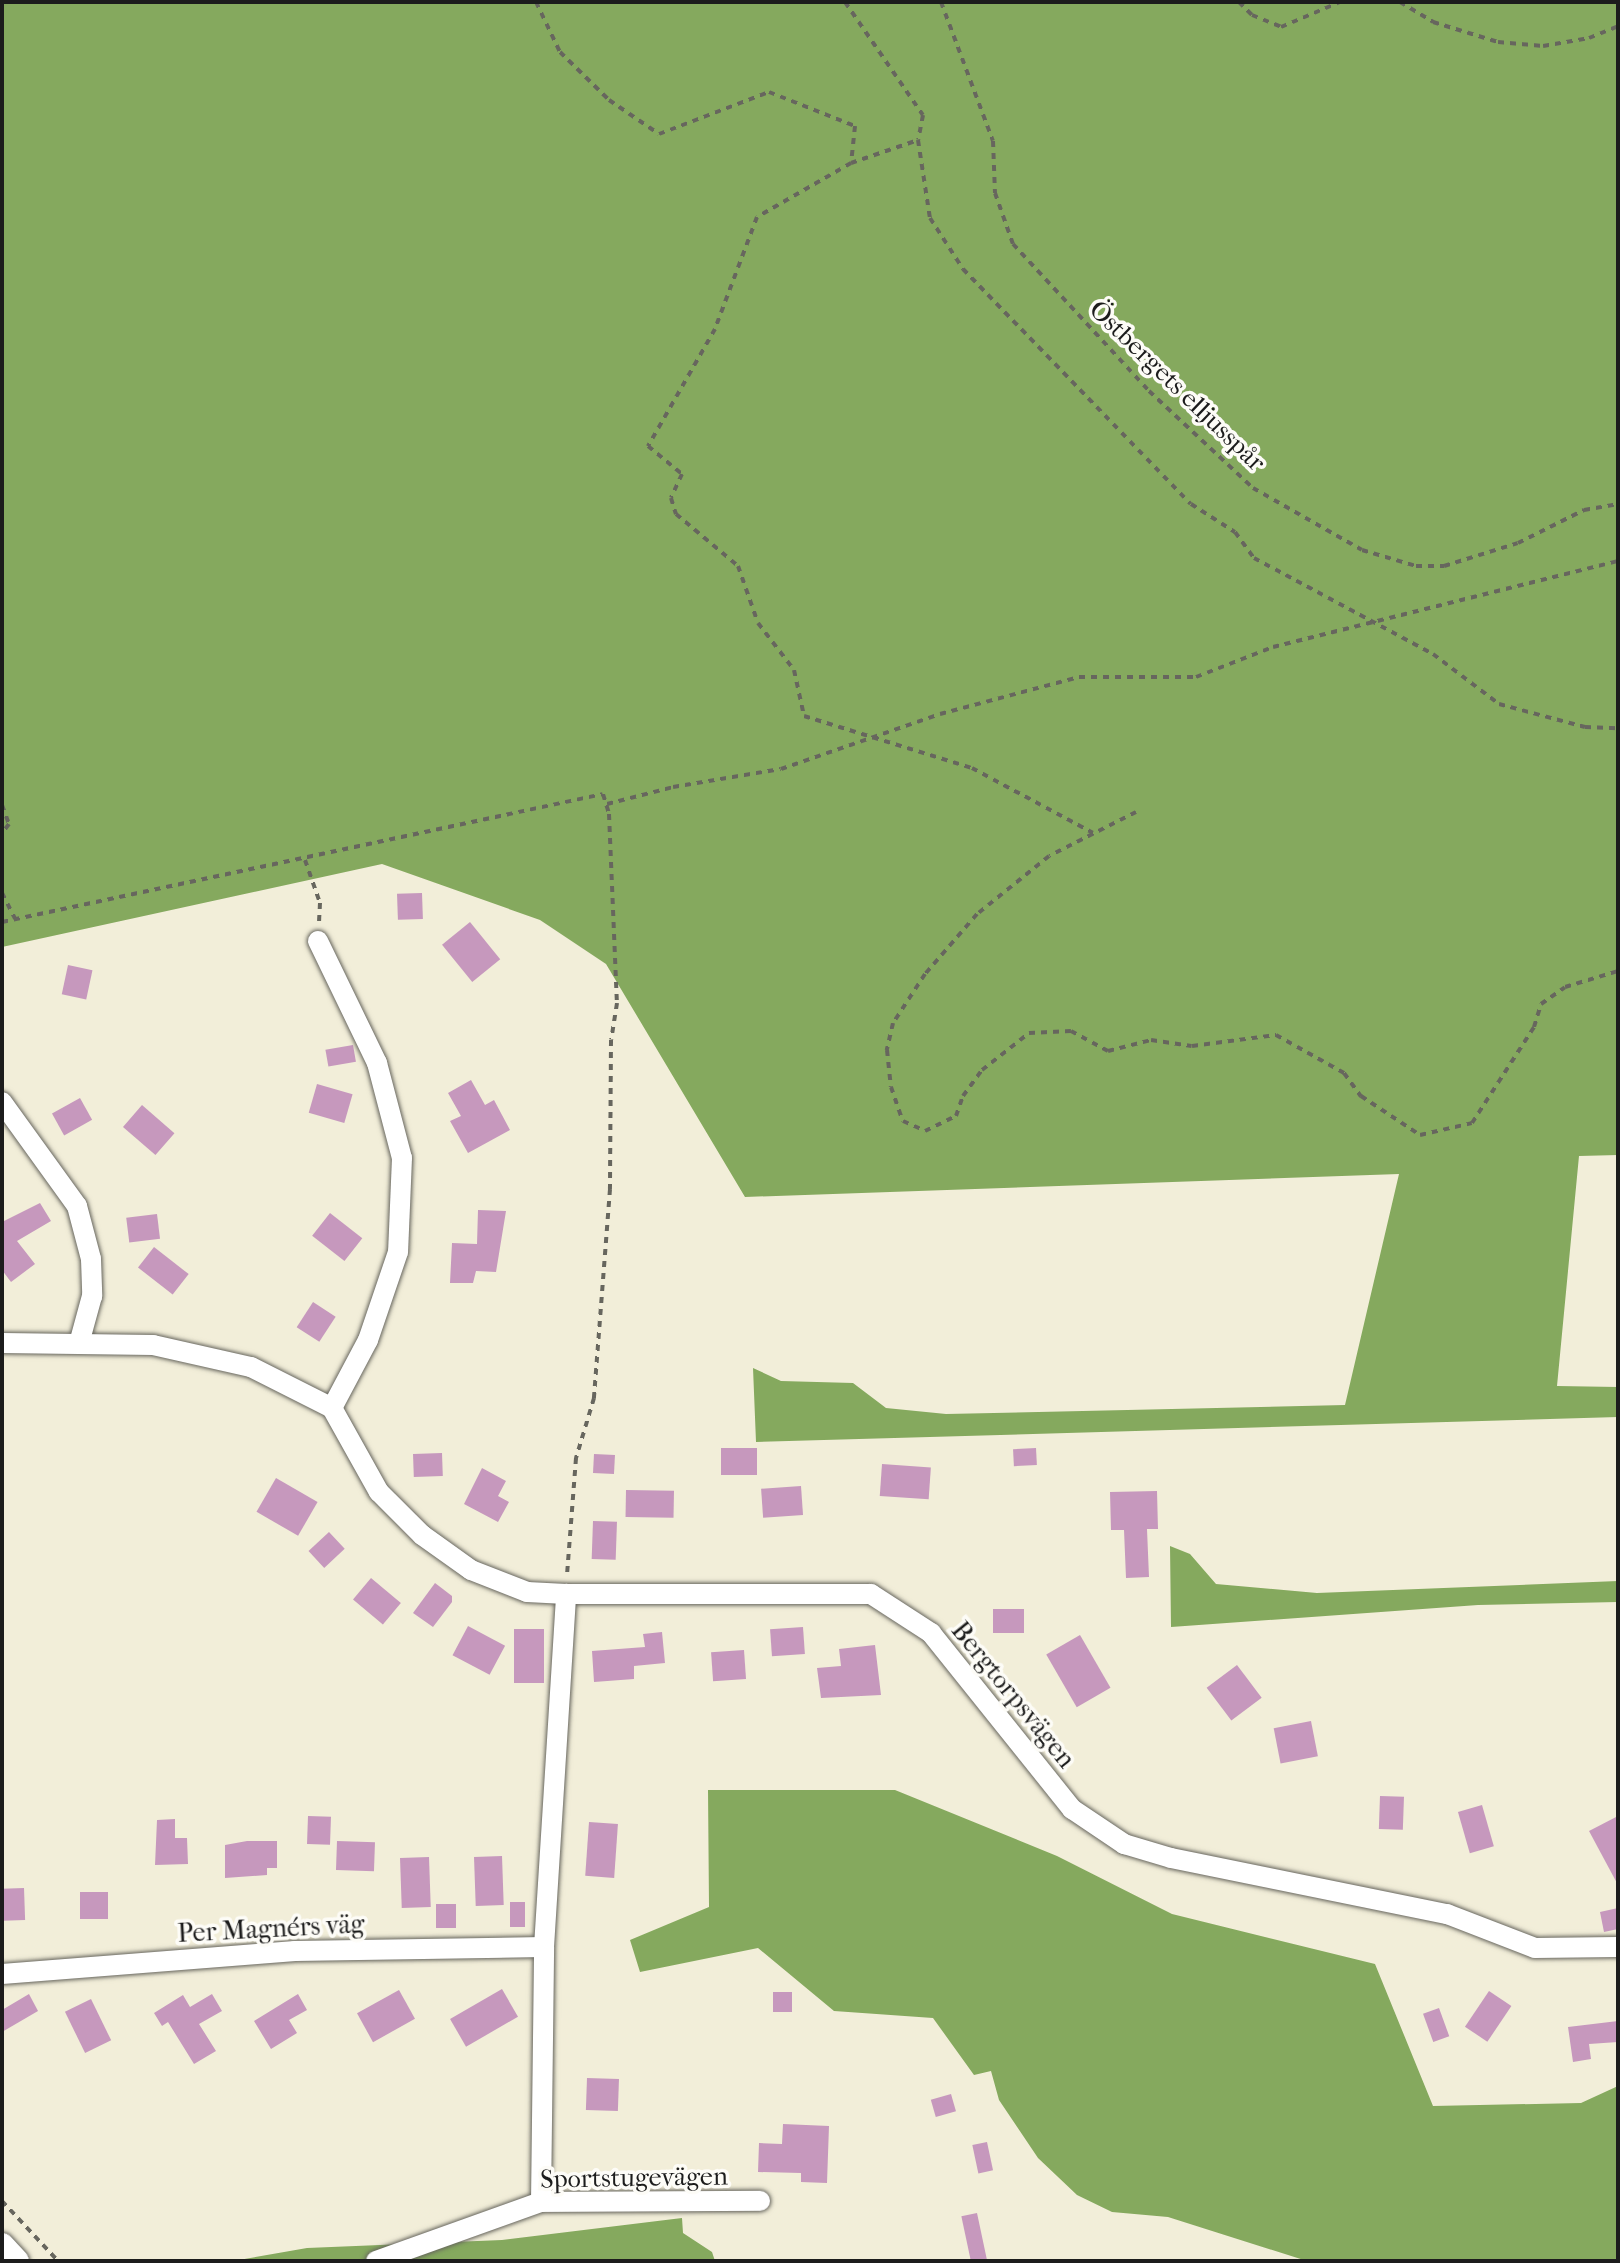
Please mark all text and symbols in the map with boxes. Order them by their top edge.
street label: Östbergets elljusspår [1082,294,1272,478]
street label: Bergtorpsvägen [944,1615,1082,1775]
street label: Per Magnérs väg [177,1909,365,1949]
street label: Sportstugevägen [540,2161,728,2195]

